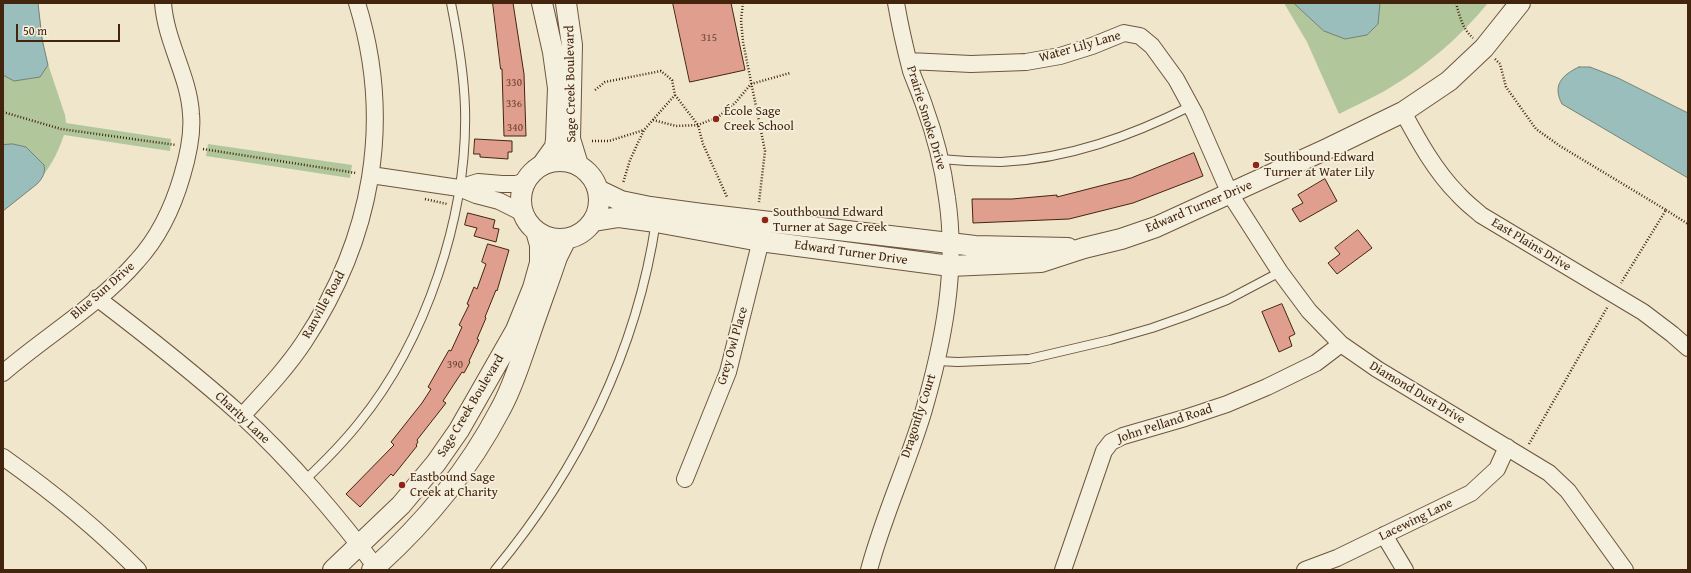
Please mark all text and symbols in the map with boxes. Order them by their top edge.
scale bar [18,16,122,42]
text: 50 m [23,22,47,39]
street label: Sage Creek Boulevard [562,25,580,143]
street label: Water Lily Lane [1037,28,1123,66]
house number: 315 [701,31,717,45]
street label: Prairie Smoke Drive [903,64,949,172]
house number: 330 [506,76,522,90]
house number: 336 [506,97,522,111]
place label: École Sage Creek School [724,104,794,135]
marker: École Sage Creek School [711,114,721,124]
house number: 340 [507,121,523,135]
place label: Southbound Edward Turner at Water Lily [1264,150,1375,181]
marker: Southbound Edward Turner at Water Lily [1251,160,1261,170]
street label: Edward Turner Drive [1143,178,1255,236]
place label: Southbound Edward Turner at Sage Creek [773,205,887,236]
marker: Southbound Edward Turner at Sage Creek [760,215,770,225]
street label: East Plains Drive [1488,215,1574,275]
street label: Edward Turner Drive [793,237,909,269]
street label: Blue Sun Drive [68,259,138,323]
street label: Ranville Road [299,269,349,341]
street label: Grey Owl Place [714,305,752,387]
street label: Sage Creek Boulevard [434,352,508,460]
house number: 390 [447,358,463,372]
street label: Diamond Dust Drive [1366,358,1468,428]
street label: Dragonfly Court [898,372,940,460]
street label: Charity Lane [211,389,273,447]
street label: John Pelland Road [1116,401,1214,447]
place label: Eastbound Sage Creek at Charity [410,470,498,501]
marker: Eastbound Sage Creek at Charity [397,480,407,490]
street label: Lacewing Lane [1377,496,1455,544]

